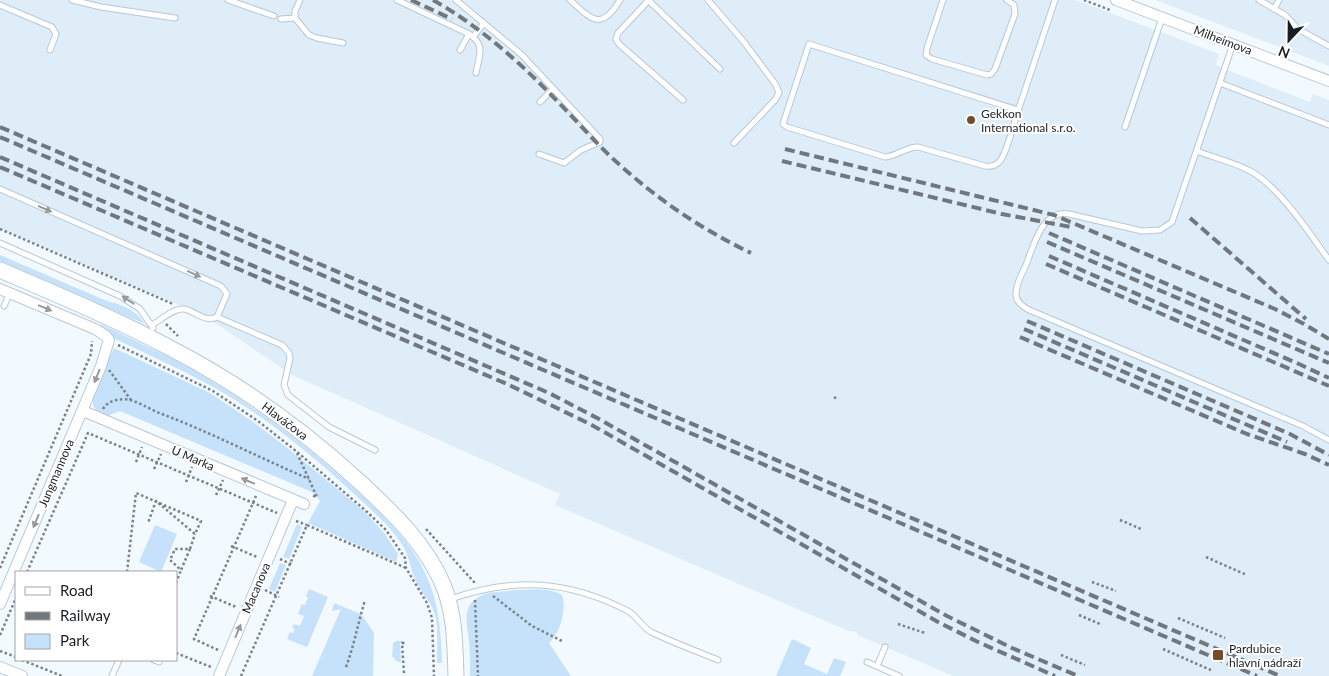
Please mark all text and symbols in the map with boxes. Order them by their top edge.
north arrow [1264,15,1314,65]
street label: Milheimova [1192,22,1254,58]
text: N [1276,43,1292,62]
place label: Gekkon International s.r.o. [981,106,1076,135]
marker: Gekkon International s.r.o. [965,114,977,126]
one-way arrow [38,205,52,213]
one-way arrow [187,270,201,278]
one-way arrow [121,296,134,305]
one-way arrow [38,304,52,312]
one-way arrow [93,369,101,384]
street label: Hlaváčova [259,399,311,443]
street label: Jungmannova [35,437,77,509]
street label: U Marka [169,442,217,474]
one-way arrow [240,477,255,485]
one-way arrow [31,514,39,528]
street label: Macanova [239,560,273,616]
legend [15,571,178,661]
text: Road [60,581,93,599]
text: Railway [60,606,111,624]
one-way arrow [234,623,242,638]
text: Park [60,631,90,649]
place label: Pardubice hlavní nádraží [1229,641,1302,670]
marker: Pardubice hlavní nádraží [1211,648,1225,662]

